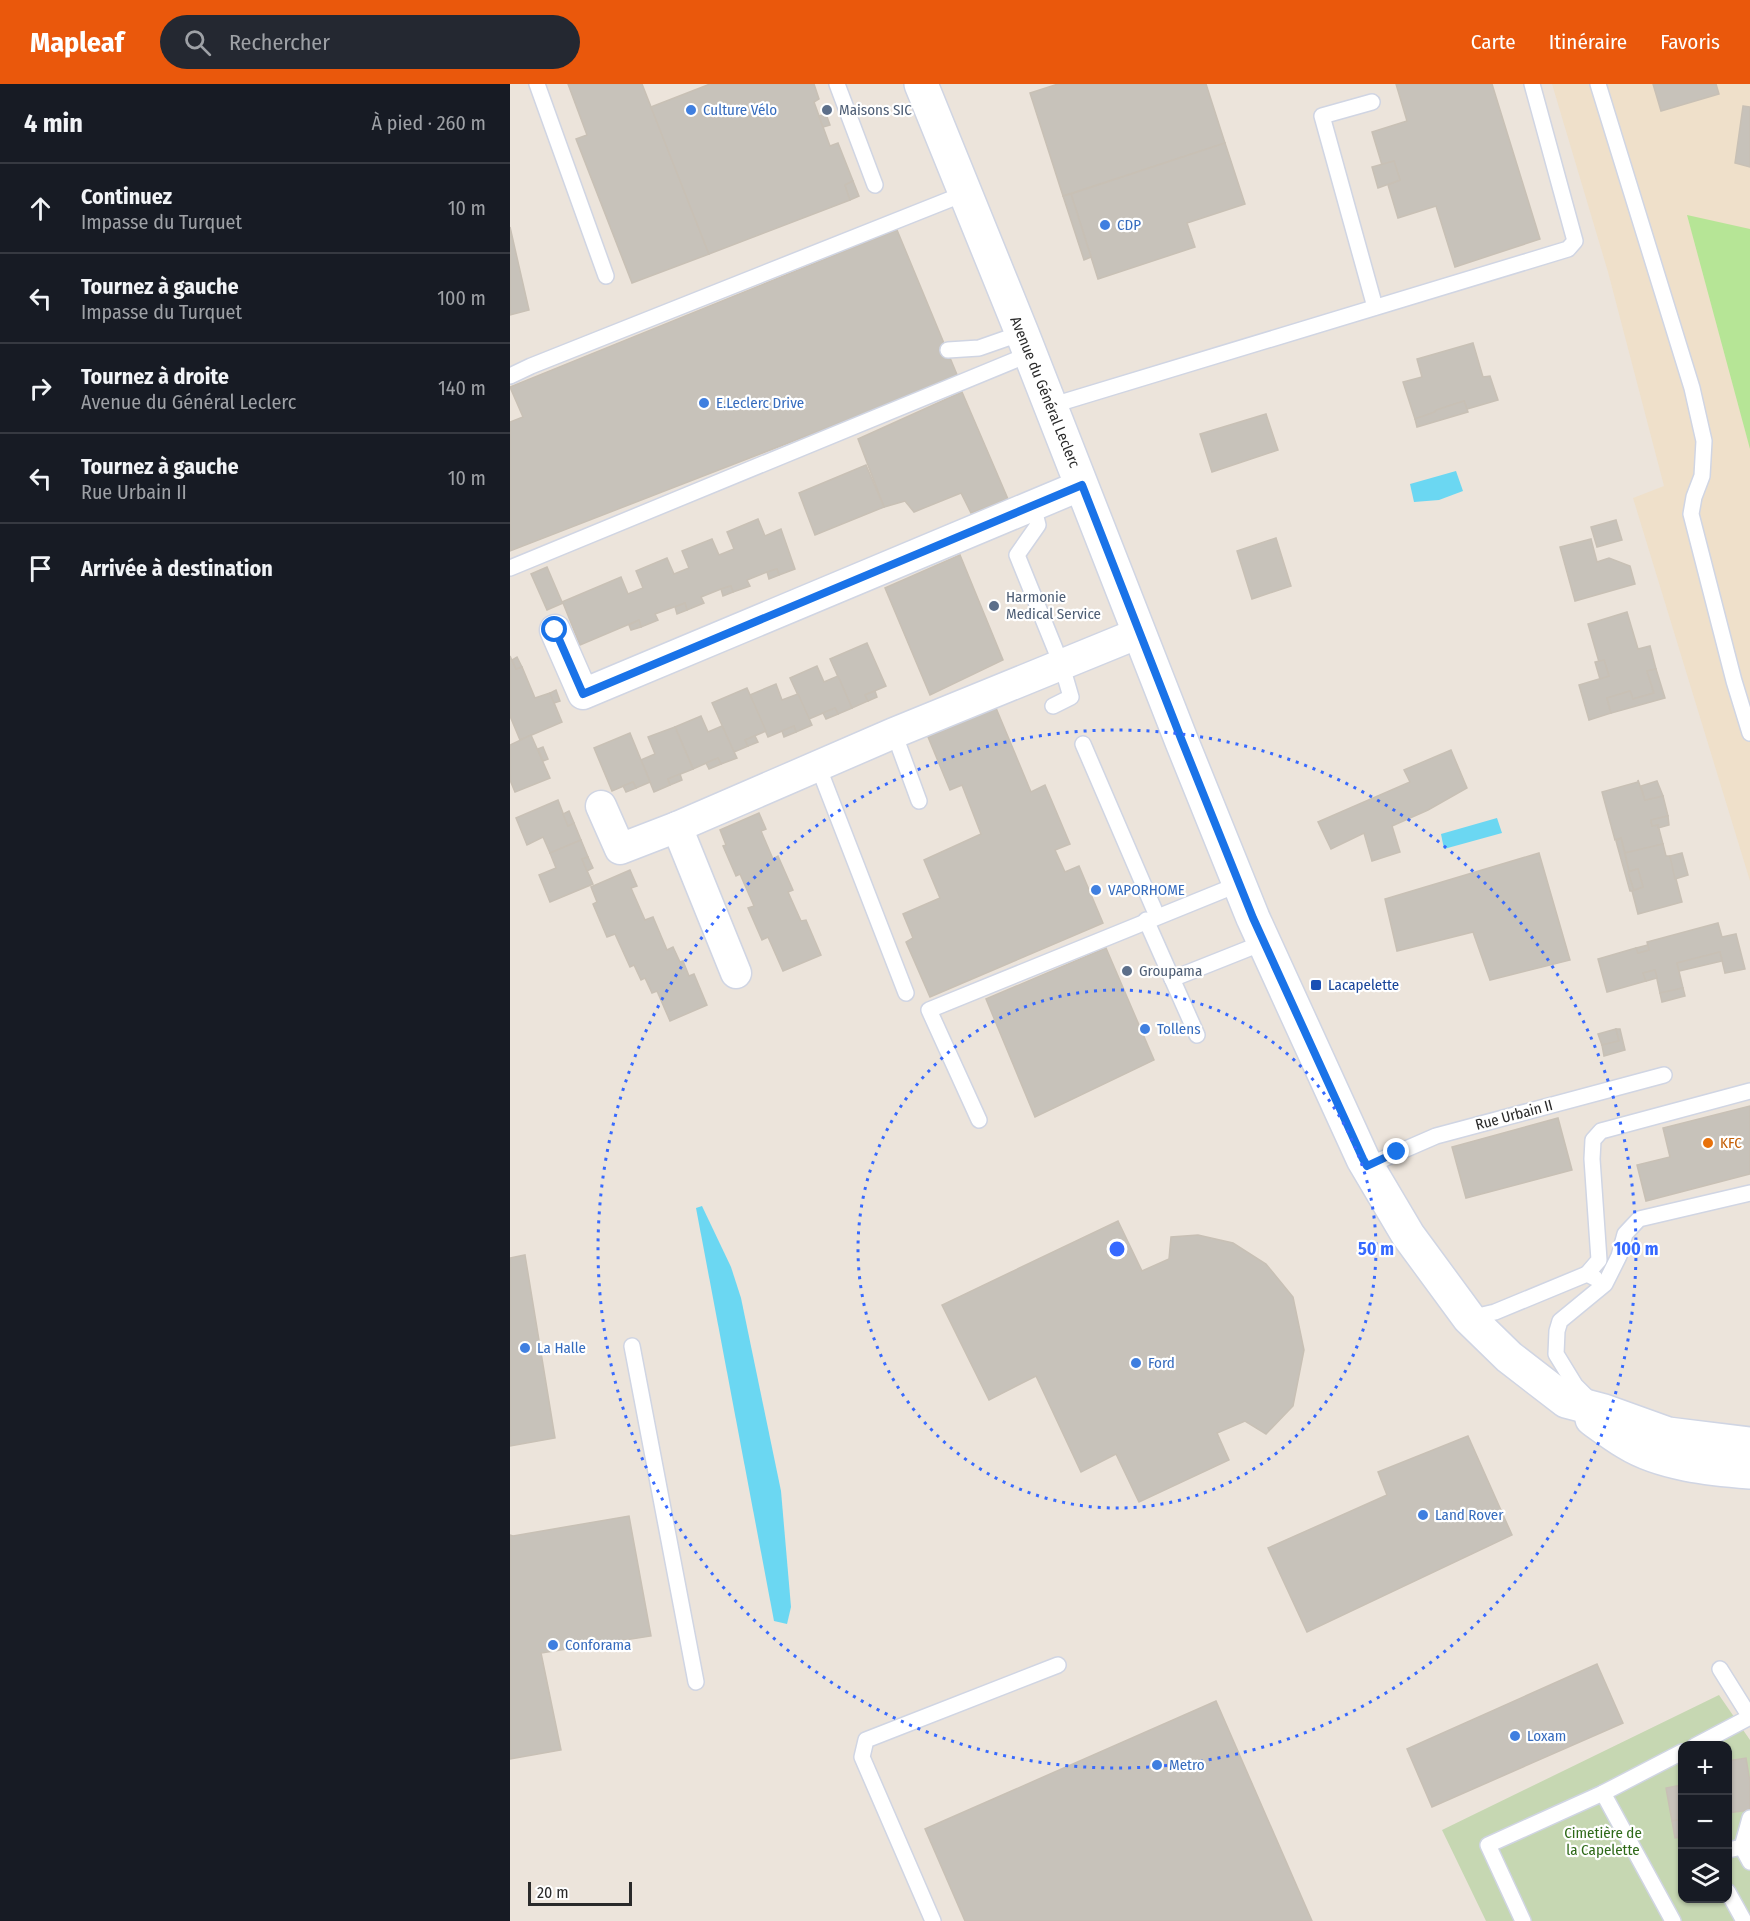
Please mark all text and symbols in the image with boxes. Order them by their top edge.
search box [160,15,580,69]
text: Mapleaf [30,26,124,59]
icon: search [181,26,214,59]
text: Rechercher [229,29,330,56]
text: Carte [1471,29,1516,55]
text: Itinéraire [1549,29,1627,55]
text: Favoris [1660,29,1720,55]
place label: Culture Vélo [703,101,777,119]
place label: Maisons SIC [839,101,912,119]
marker: Culture Vélo [684,103,698,117]
marker: Maisons SIC [820,103,834,117]
text: 4 min [24,108,83,139]
text: À pied · 260 m [372,111,486,135]
text: Continuez [81,183,172,210]
icon: ahead [24,192,57,225]
text: 10 m [448,196,486,220]
text: Impasse du Turquet [81,210,242,234]
place label: CDP [1117,216,1141,234]
marker: CDP [1098,218,1112,232]
text: Tournez à gauche [81,273,239,300]
icon: left [24,282,57,315]
text: 100 m [437,286,486,310]
text: Impasse du Turquet [81,300,242,324]
street label: Avenue du Général Leclerc [1006,314,1084,471]
text: Tournez à droite [81,363,229,390]
icon: right [24,372,57,405]
text: 140 m [438,376,486,400]
text: Avenue du Général Leclerc [81,390,296,414]
place label: E.Leclerc Drive [716,394,804,412]
marker: E.Leclerc Drive [697,396,711,410]
text: Tournez à gauche [81,453,239,480]
icon: left [24,462,57,495]
text: 10 m [448,466,486,490]
text: Rue Urbain II [81,480,187,504]
icon: arrive [24,552,57,585]
text: Arrivée à destination [81,555,273,582]
place label: Harmonie Medical Service [1006,588,1101,623]
marker: Harmonie Medical Service [987,599,1001,613]
route start [541,616,567,642]
place label: VAPORHOME [1108,881,1185,899]
marker: VAPORHOME [1089,883,1103,897]
place label: Groupama [1139,962,1202,980]
marker: Groupama [1120,964,1134,978]
place label: Lacapelette [1328,976,1399,994]
marker: Lacapelette [1309,978,1323,992]
place label: Tollens [1157,1020,1201,1038]
marker: Tollens [1138,1022,1152,1036]
street label: Rue Urbain II [1473,1096,1555,1134]
place label: KFC [1720,1134,1742,1152]
marker: KFC [1701,1136,1715,1150]
route end [1383,1138,1409,1164]
text: 50 m [1358,1238,1394,1260]
text: 100 m [1614,1238,1658,1260]
centre of rings [1107,1239,1127,1259]
place label: La Halle [537,1339,586,1357]
marker: La Halle [518,1341,532,1355]
place label: Ford [1148,1354,1175,1372]
marker: Ford [1129,1356,1143,1370]
place label: Land Rover [1435,1506,1504,1524]
marker: Land Rover [1416,1508,1430,1522]
place label: Conforama [565,1636,631,1654]
marker: Conforama [546,1638,560,1652]
place label: Loxam [1527,1727,1566,1745]
marker: Loxam [1508,1729,1522,1743]
map controls [1678,1741,1732,1903]
button: + [1678,1741,1732,1795]
place label: Metro [1169,1756,1205,1774]
marker: Metro [1150,1758,1164,1772]
button: − [1678,1795,1732,1849]
park label: Cimetière de la Capelette [1564,1824,1642,1859]
button: layers [1678,1849,1732,1903]
scale bar [528,1879,632,1906]
text: 20 m [537,1883,568,1902]

